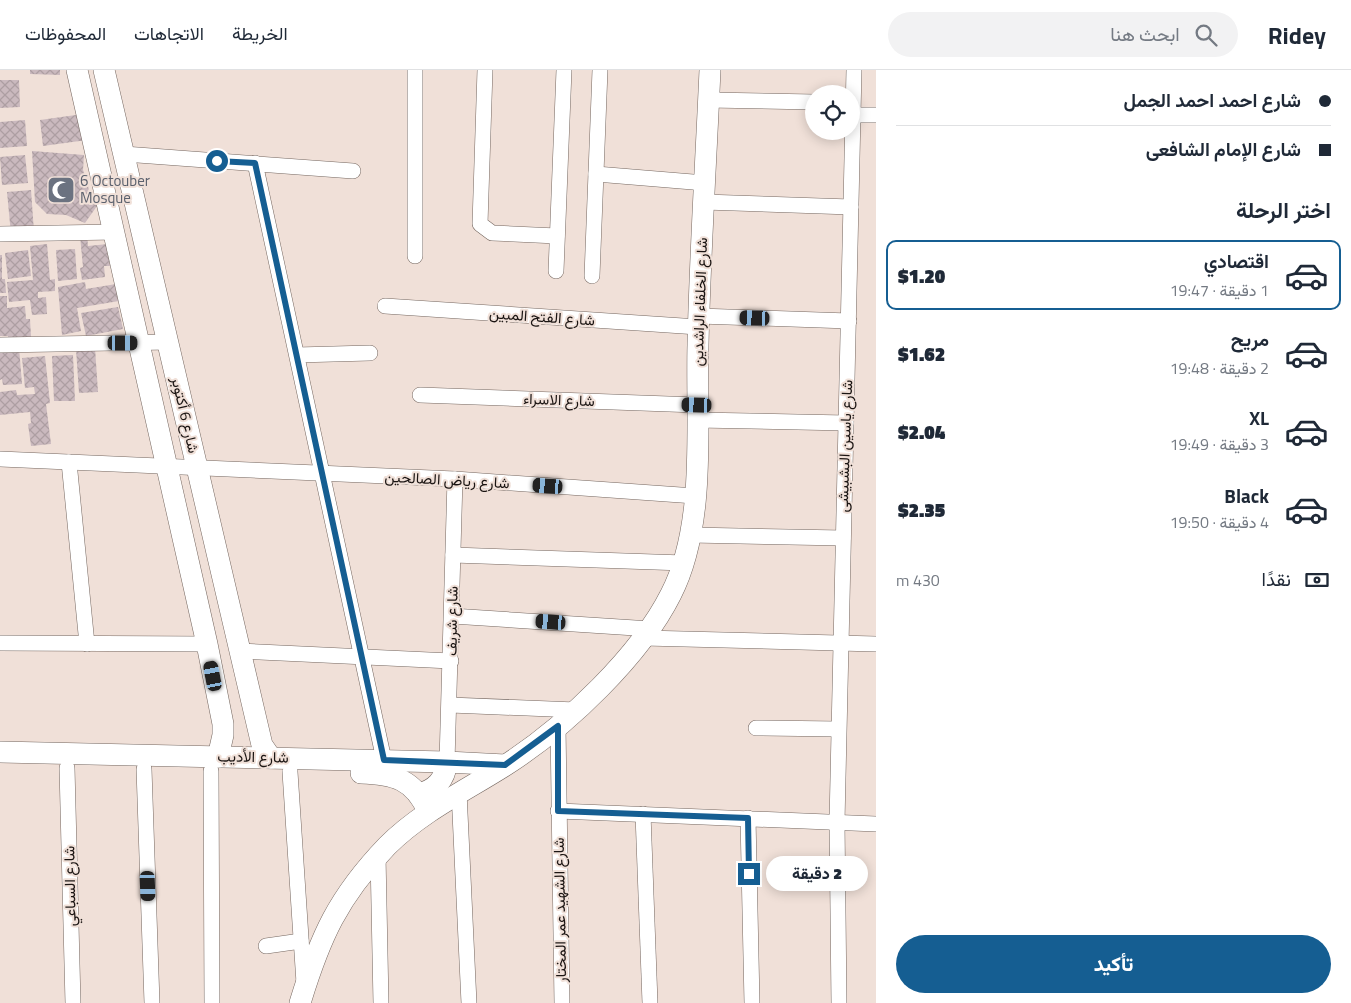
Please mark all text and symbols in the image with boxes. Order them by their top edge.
search box [888,12,1238,57]
text: Ridey [1268,17,1326,53]
text: ابحث هنا [1110,19,1180,48]
text: المحفوظات [25,20,106,47]
text: الاتجاهات [134,20,204,47]
text: الخريطة [232,20,288,47]
icon: search [1192,21,1220,49]
map controls [805,85,860,140]
button: locate [805,85,860,140]
text: شارع احمد احمد الجمل [1124,85,1301,114]
text: شارع الإمام الشافعى [1146,134,1301,163]
route start [206,150,228,172]
place label: 6 Octouber Mosque [80,169,150,209]
mosque icon: 6 Octouber Mosque [46,175,76,205]
text: اختر الرحلة [1236,193,1331,227]
street label: شارع الخلفاء الراشدين [686,237,713,367]
text: اقتصادي [1204,246,1269,275]
icon: car [1284,253,1329,298]
text: $1.20 [898,261,945,290]
text: 1 دقيقة · 19:47 [1170,278,1269,302]
street label: شارع الفتح المبين [488,301,596,332]
car [739,310,770,326]
text: مريح [1231,324,1269,353]
icon: car [1284,331,1329,376]
car [108,336,138,351]
text: $1.62 [898,339,945,368]
text: 2 دقيقة · 19:48 [1170,356,1269,380]
street label: شارع 6 أكتوبر [165,374,205,455]
street label: شارع ياسين البشبيشى [831,379,858,513]
street label: شارع الاسراء [523,387,595,412]
car [681,397,712,413]
text: XL [1249,403,1269,432]
icon: car [1284,409,1329,454]
text: $2.04 [898,417,945,446]
text: 3 دقيقة · 19:49 [1170,432,1269,456]
street label: شارع رياض الصالحين [384,465,510,494]
car [532,477,563,495]
text: Black [1224,481,1269,510]
icon: car [1284,487,1329,532]
text: $2.35 [898,495,945,524]
text: 4 دقيقة · 19:50 [1170,510,1269,534]
text: نقدًا [1262,564,1291,593]
icon: cash [1303,566,1331,594]
text: 430 m [896,568,940,592]
street label: شارع شريف [439,586,464,656]
car [535,613,566,631]
car [202,660,223,692]
street label: شارع الأديب [217,744,289,769]
street label: شارع الشهيد عمر المختار [547,837,572,984]
street label: شارع السباعي [57,845,84,927]
callout: 2 دقيقة [766,856,869,892]
text: 2 دقيقة [792,861,842,885]
route end [738,863,760,885]
car [139,871,156,901]
button: تأكيد [896,935,1331,993]

